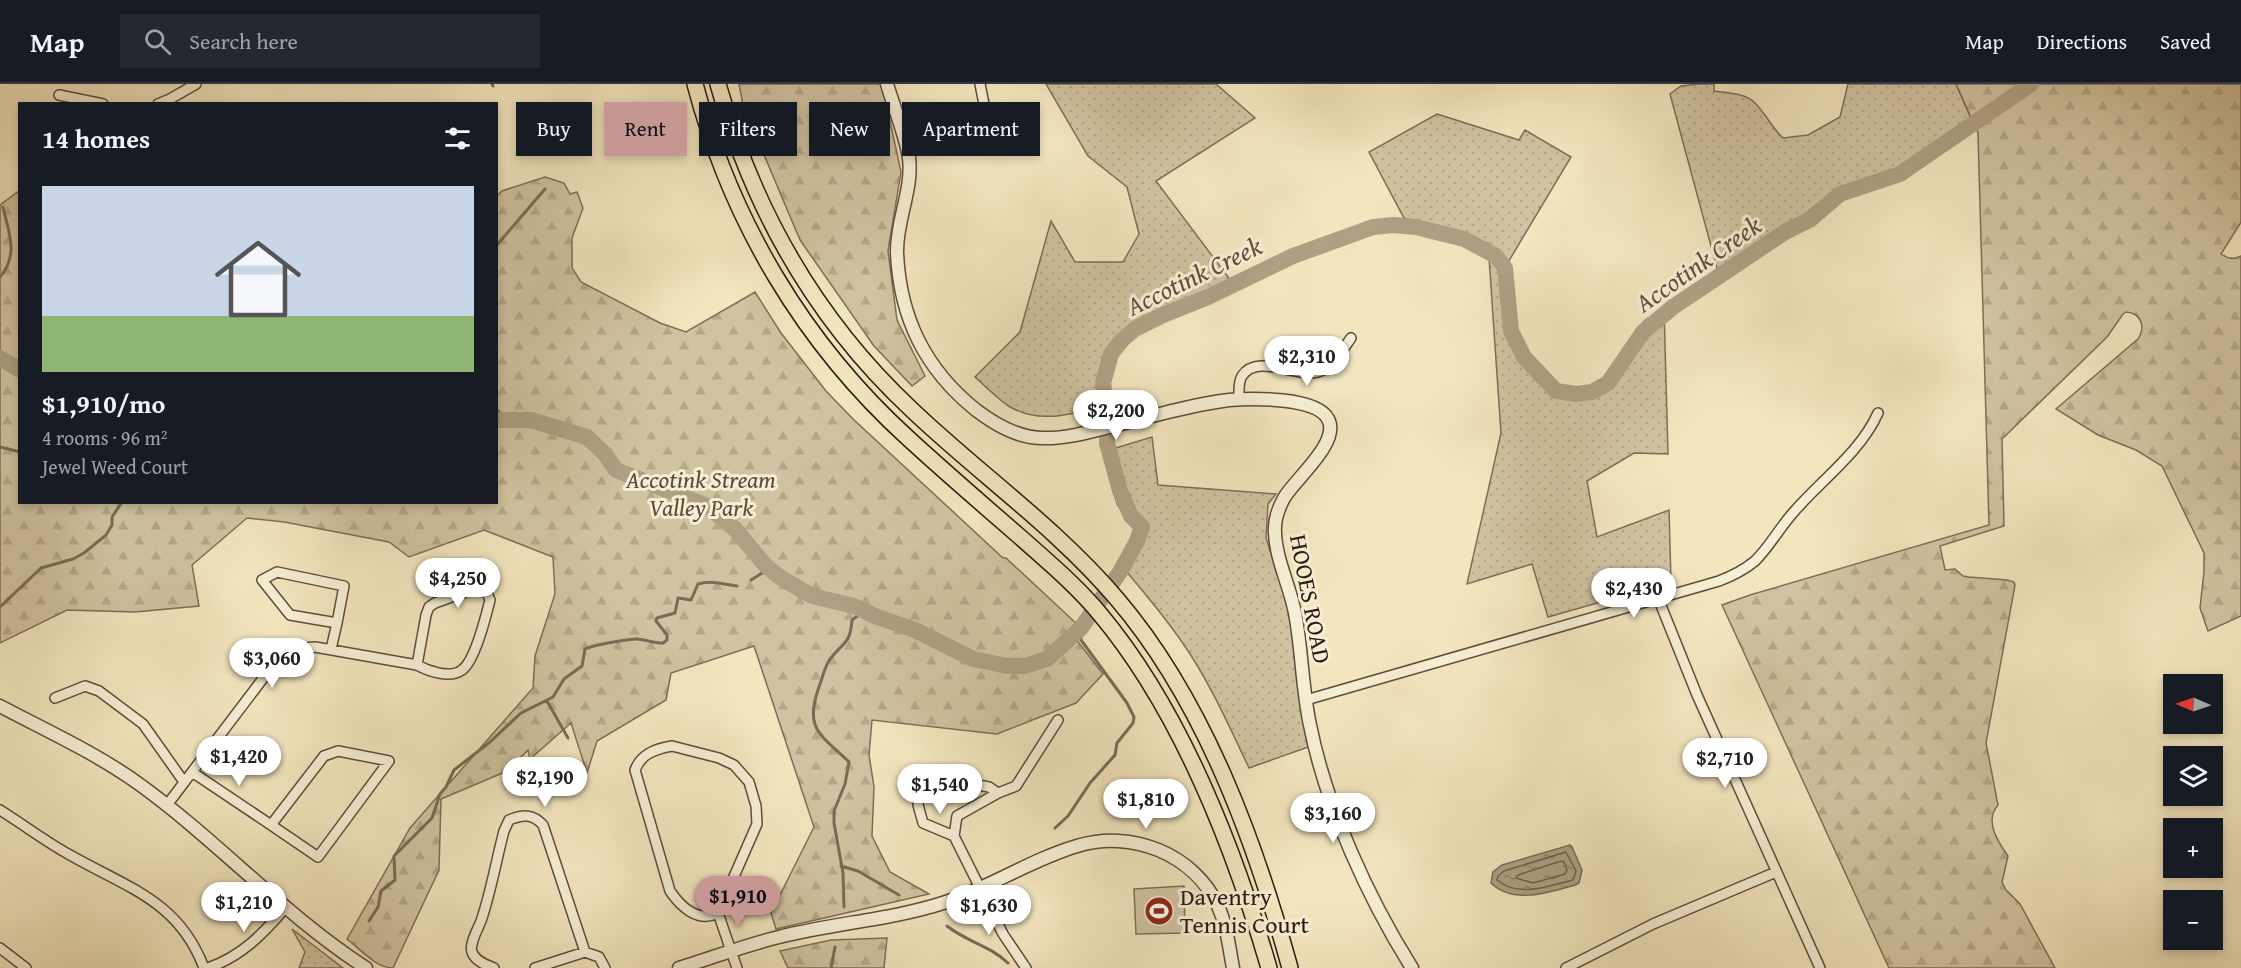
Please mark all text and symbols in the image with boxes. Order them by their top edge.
search box [120,14,540,68]
text: Map [30,21,84,62]
icon: search [141,25,174,58]
text: Search here [189,25,298,57]
text: Map [1965,26,2004,57]
text: Directions [2037,26,2127,57]
text: Saved [2160,26,2211,57]
chip: Buy [516,102,592,156]
chip: Rent [604,102,687,156]
chip: Filters [699,102,797,156]
chip: New [809,102,890,156]
chip: Apartment [902,102,1040,156]
text: 14 homes [42,119,150,158]
icon: filters [441,122,474,155]
water label: Accotink Creek [1626,206,1769,322]
icon: home [204,225,312,333]
water label: Accotink Creek [1118,226,1268,326]
pin: $2,310 [1258,336,1356,387]
text: $2,310 [1278,341,1336,370]
text: $1,910/mo [42,384,165,423]
pin: $2,200 [1067,390,1165,441]
text: $2,200 [1087,395,1145,424]
text: 4 rooms · 96 m² [42,423,168,452]
text: Jewel Weed Court [42,452,188,481]
park label: Accotink Stream Valley Park [625,462,776,525]
street label: HOOES ROAD [1281,531,1340,667]
pin: $4,250 [409,558,507,609]
text: $4,250 [429,563,487,592]
pin: $2,430 [1585,568,1683,619]
text: $2,430 [1605,573,1663,602]
pin: $3,060 [223,638,321,689]
text: $3,060 [243,643,301,672]
north arrow [2163,674,2223,734]
map controls [2163,674,2223,950]
pin: $1,420 [190,736,288,787]
pin: $2,710 [1676,738,1774,789]
text: $1,420 [210,741,268,770]
text: $2,710 [1696,743,1754,772]
button: layers [2163,746,2223,806]
pin: $2,190 [496,757,594,808]
text: $2,190 [516,762,574,791]
pin: $1,540 [891,764,989,815]
text: $1,540 [911,769,969,798]
pin: $1,810 [1097,779,1195,830]
text: $1,810 [1117,784,1175,813]
pin: $3,160 [1284,793,1382,844]
text: $3,160 [1304,798,1362,827]
button: + [2163,818,2223,878]
pin: $1,910 [689,876,787,927]
place label: Daventry Tennis Court [1180,879,1309,942]
text: $1,910 [709,881,767,910]
pin: $1,210 [195,882,293,933]
pin: $1,630 [940,885,1038,936]
text: $1,210 [215,887,273,916]
text: $1,630 [960,890,1018,919]
button: − [2163,890,2223,950]
sports icon: Daventry Tennis Court [1143,895,1175,927]

